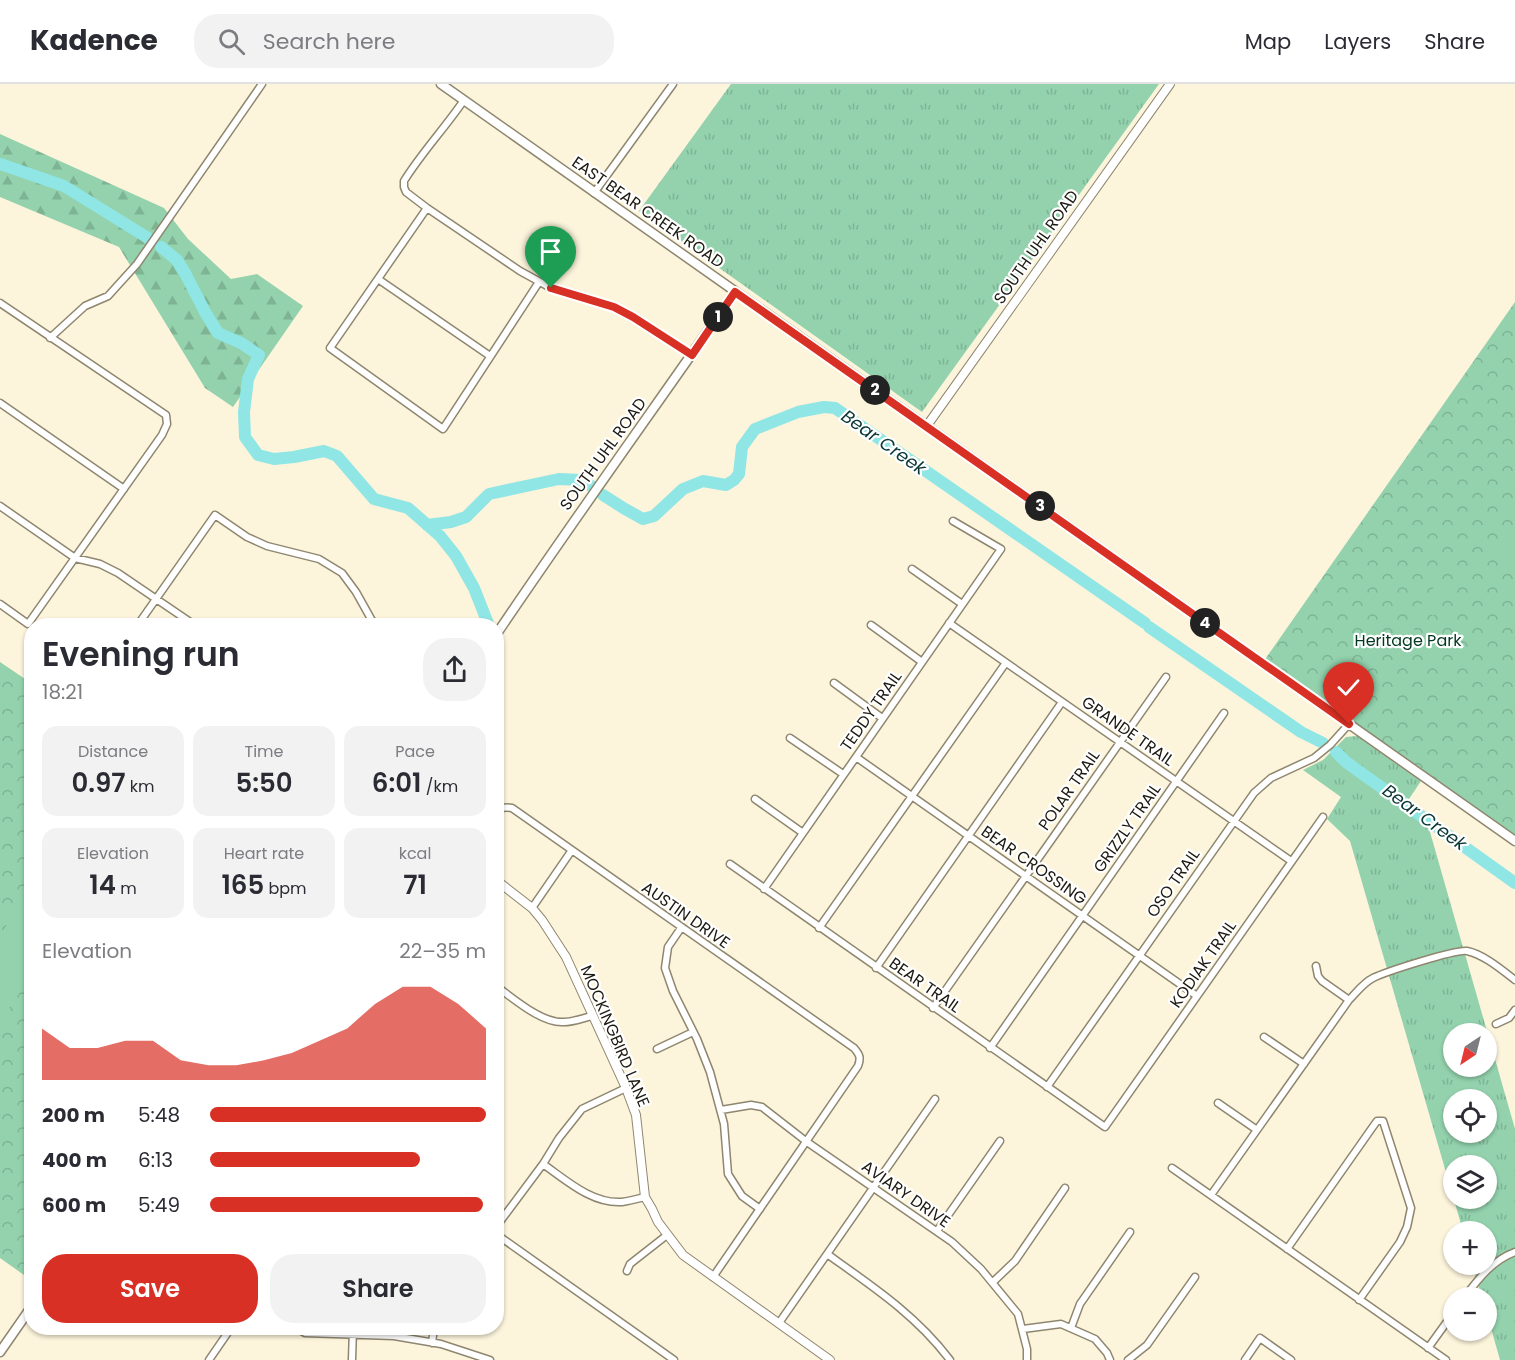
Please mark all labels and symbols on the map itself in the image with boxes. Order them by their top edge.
street label: EAST BEAR CREEK ROAD [567,151,729,273]
street label: SOUTH UHL ROAD [988,185,1084,309]
pin [525,226,576,288]
pin: 1 [703,302,733,332]
pin: 2 [860,375,890,405]
street label: SOUTH UHL ROAD [554,393,652,515]
water label: Bear Creek [836,403,932,481]
pin: 3 [1025,491,1055,521]
pin: 4 [1190,608,1220,638]
park label: Heritage Park [1355,629,1462,652]
pin [1323,662,1374,724]
street label: TEDDY TRAIL [835,666,907,756]
street label: GRANDE TRAIL [1077,691,1179,771]
street label: POLAR TRAIL [1033,745,1105,835]
water label: Bear Creek [1378,778,1473,857]
street label: GRIZZLY TRAIL [1088,779,1166,877]
street label: BEAR CROSSING [977,820,1091,910]
street label: OSO TRAIL [1141,844,1205,922]
street label: AUSTIN DRIVE [637,876,735,954]
street label: KODIAK TRAIL [1164,916,1242,1012]
street label: BEAR TRAIL [884,952,966,1018]
street label: MOCKINGBIRD LANE [575,961,655,1111]
north arrow [1443,1023,1497,1077]
street label: AVIARY DRIVE [857,1155,955,1233]

